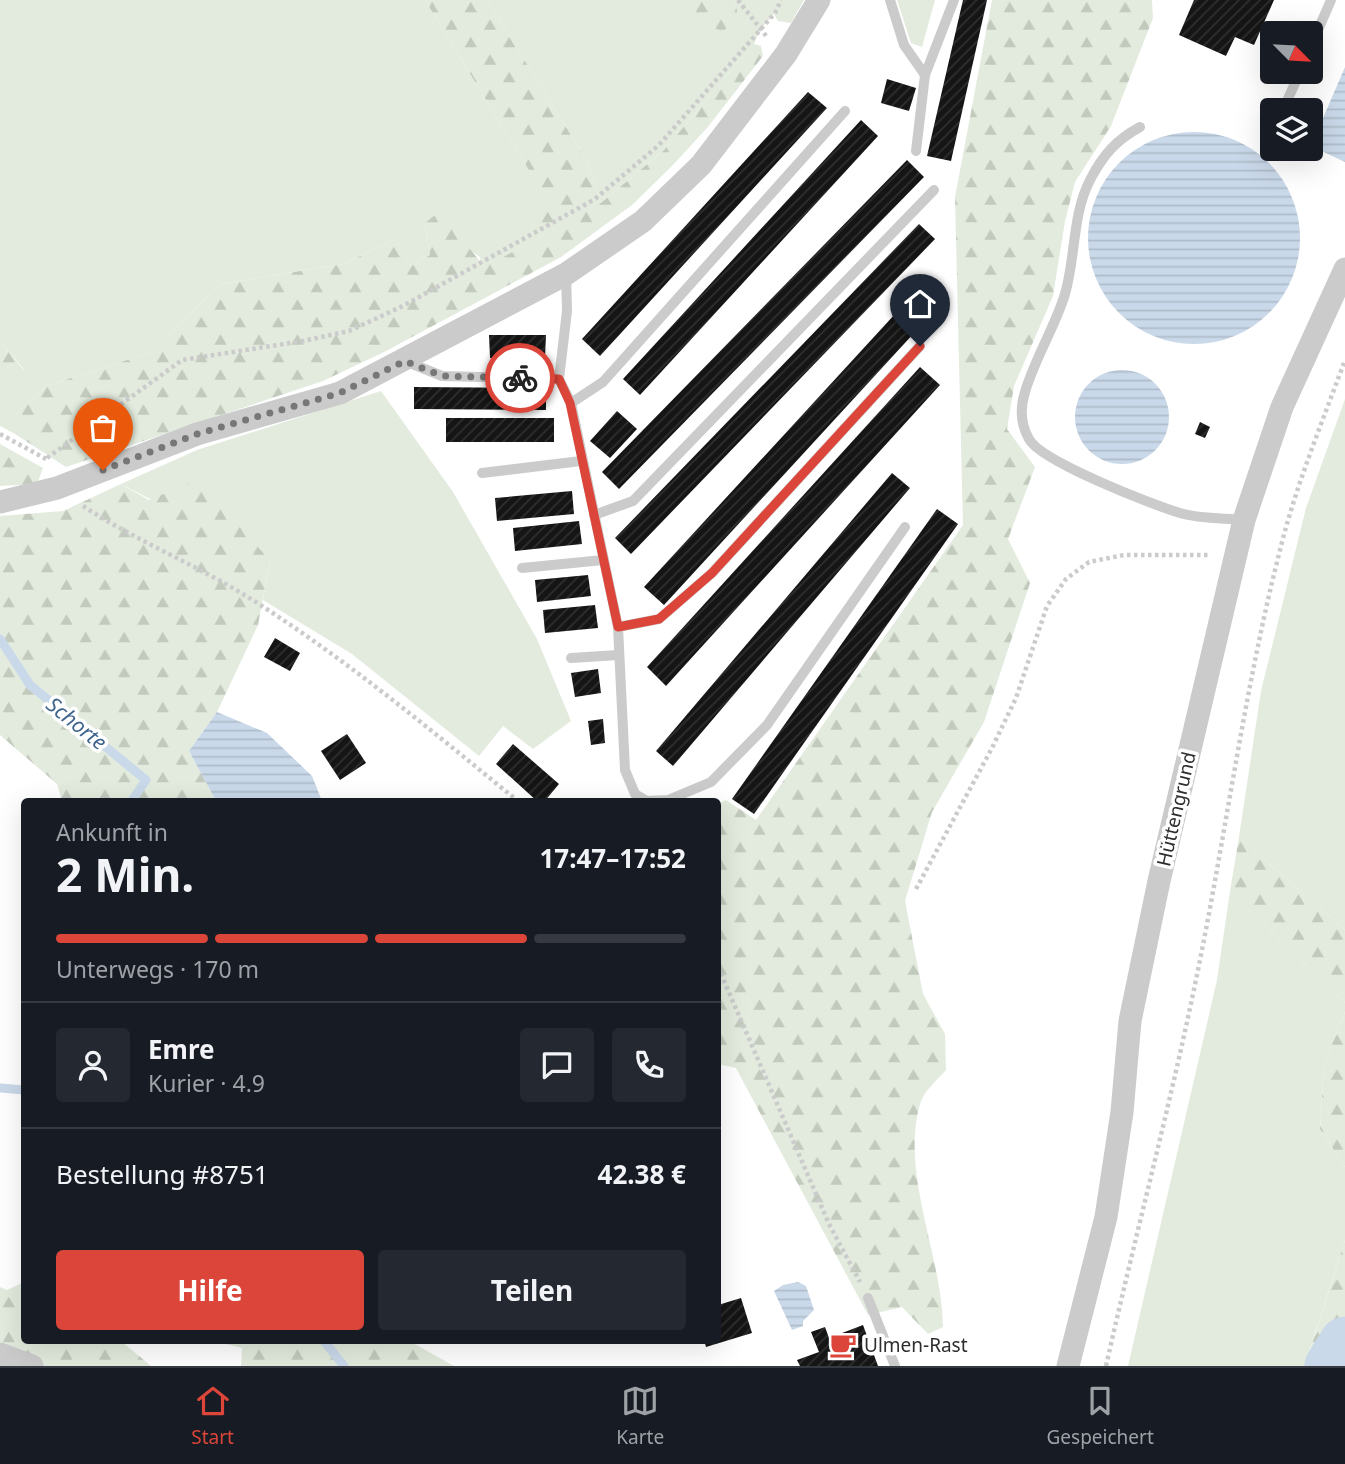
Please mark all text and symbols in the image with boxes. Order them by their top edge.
north arrow [1260,21,1323,84]
map controls [1260,21,1323,161]
button: layers [1260,98,1323,161]
pin [890,274,950,346]
icon: home [901,285,939,323]
courier [485,343,555,413]
icon: bike [501,359,539,397]
pin [73,398,133,470]
icon: bag [84,409,122,447]
water label: Schorte [41,690,113,756]
street label: Hüttengrund [1150,749,1202,869]
text: Ankunft in [56,816,168,848]
text: 17:47–17:52 [539,840,686,876]
text: 2 Min. [56,843,194,905]
text: Unterwegs · 170 m [56,953,259,985]
button: person [56,1028,130,1102]
button: chat [520,1028,594,1102]
button: phone [612,1028,686,1102]
text: Emre [148,1031,215,1067]
text: Kurier · 4.9 [148,1067,265,1099]
text: Bestellung #8751 [56,1156,269,1192]
text: 42.38 € [598,1156,686,1192]
button: Hilfe [56,1250,364,1330]
button: Teilen [378,1250,686,1330]
cafe icon: Ulmen-Rast [828,1330,858,1360]
place label: Ulmen-Rast [864,1332,968,1358]
tab: Start [191,1382,234,1450]
tab: Karte [616,1382,664,1450]
tab: Gespeichert [1047,1382,1154,1450]

